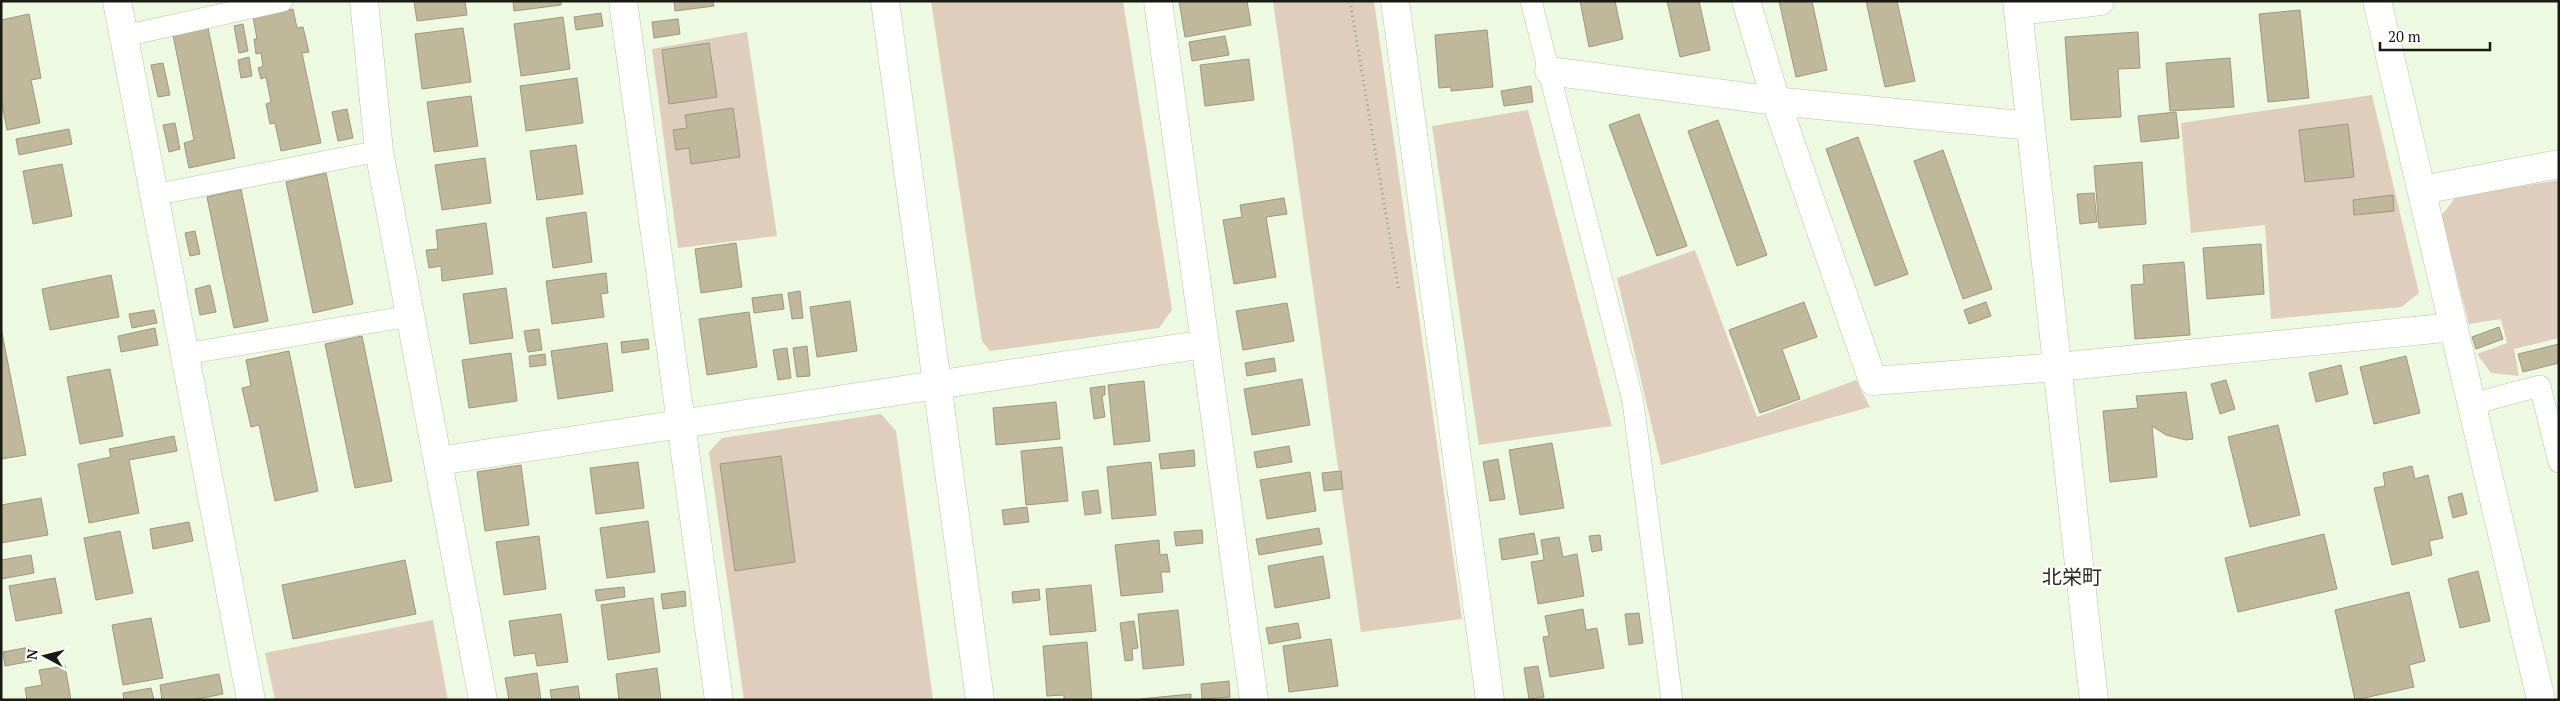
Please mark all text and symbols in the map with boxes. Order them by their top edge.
scale bar [2380,20,2490,52]
text: 20 m [2388,26,2421,46]
district label: 北栄町 [2042,563,2102,590]
north arrow [20,631,70,681]
text: N [22,648,42,661]

